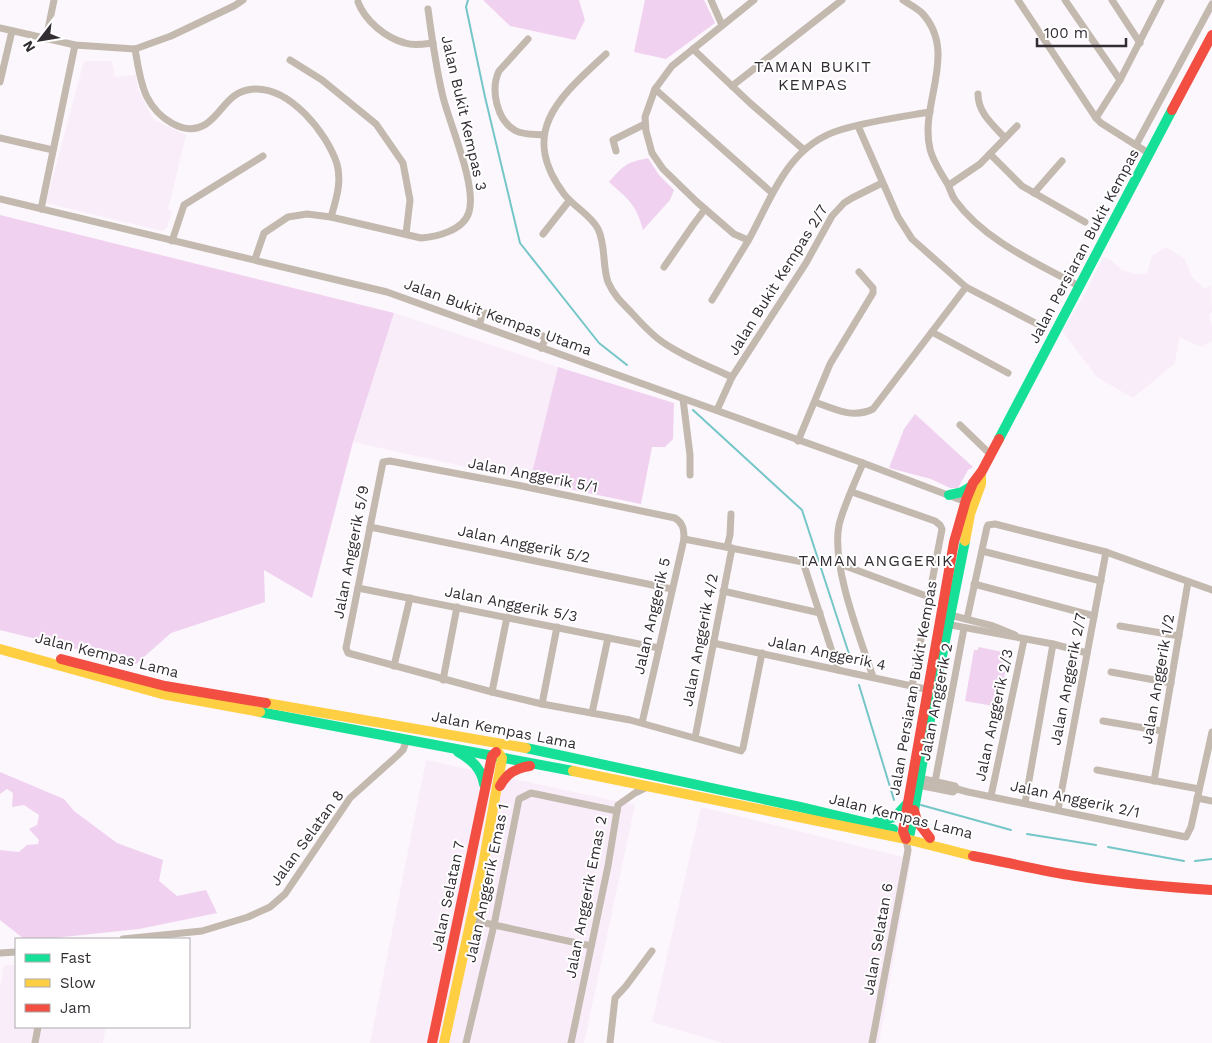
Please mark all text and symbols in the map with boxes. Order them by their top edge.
north arrow [15,15,65,65]
scale bar [1037,15,1126,47]
text: 100 m [1044,24,1088,42]
street label: Jalan Bukit Kempas 3 [437,34,491,192]
text: N [19,38,38,55]
district label: TAMAN BUKIT KEMPAS [754,57,872,94]
street label: Jalan Persiaran Bukit Kempas [1025,146,1143,346]
street label: Jalan Bukit Kempas 2/7 [724,201,832,359]
street label: Jalan Bukit Kempas Utama [402,275,595,360]
street label: Jalan Anggerik 5/1 [467,454,599,496]
street label: Jalan Anggerik 5/9 [329,484,373,620]
street label: Jalan Anggerik 5/2 [456,521,592,567]
district label: TAMAN ANGGERIK [798,551,954,570]
street label: Jalan Anggerik 5 [630,556,674,676]
street label: Jalan Anggerik 4/2 [678,572,722,708]
street label: Jalan Persiaran Bukit Kempas [885,579,941,797]
street label: Jalan Anggerik 5/3 [443,582,579,626]
street label: Jalan Anggerik 2/7 [1046,611,1090,747]
street label: Jalan Anggerik 1/2 [1138,613,1178,745]
street label: Jalan Kempas Lama [33,628,181,682]
street label: Jalan Anggerik 4 [766,632,888,674]
street label: Jalan Anggerik 2 [916,642,956,762]
street label: Jalan Anggerik 2/3 [971,647,1017,783]
street label: Jalan Kempas Lama [430,707,579,753]
street label: Jalan Anggerik 2/1 [1009,776,1141,822]
street label: Jalan Selatan 8 [266,787,348,889]
street label: Jalan Kempas Lama [827,789,975,843]
street label: Jalan Anggerik Emas 1 [461,802,513,964]
street label: Jalan Anggerik Emas 2 [561,814,611,980]
street label: Jalan Selatan 7 [428,839,468,953]
street label: Jalan Selatan 6 [859,882,897,996]
legend [15,938,190,1028]
text: Fast [60,949,92,967]
text: Slow [60,974,96,992]
text: Jam [60,999,91,1017]

